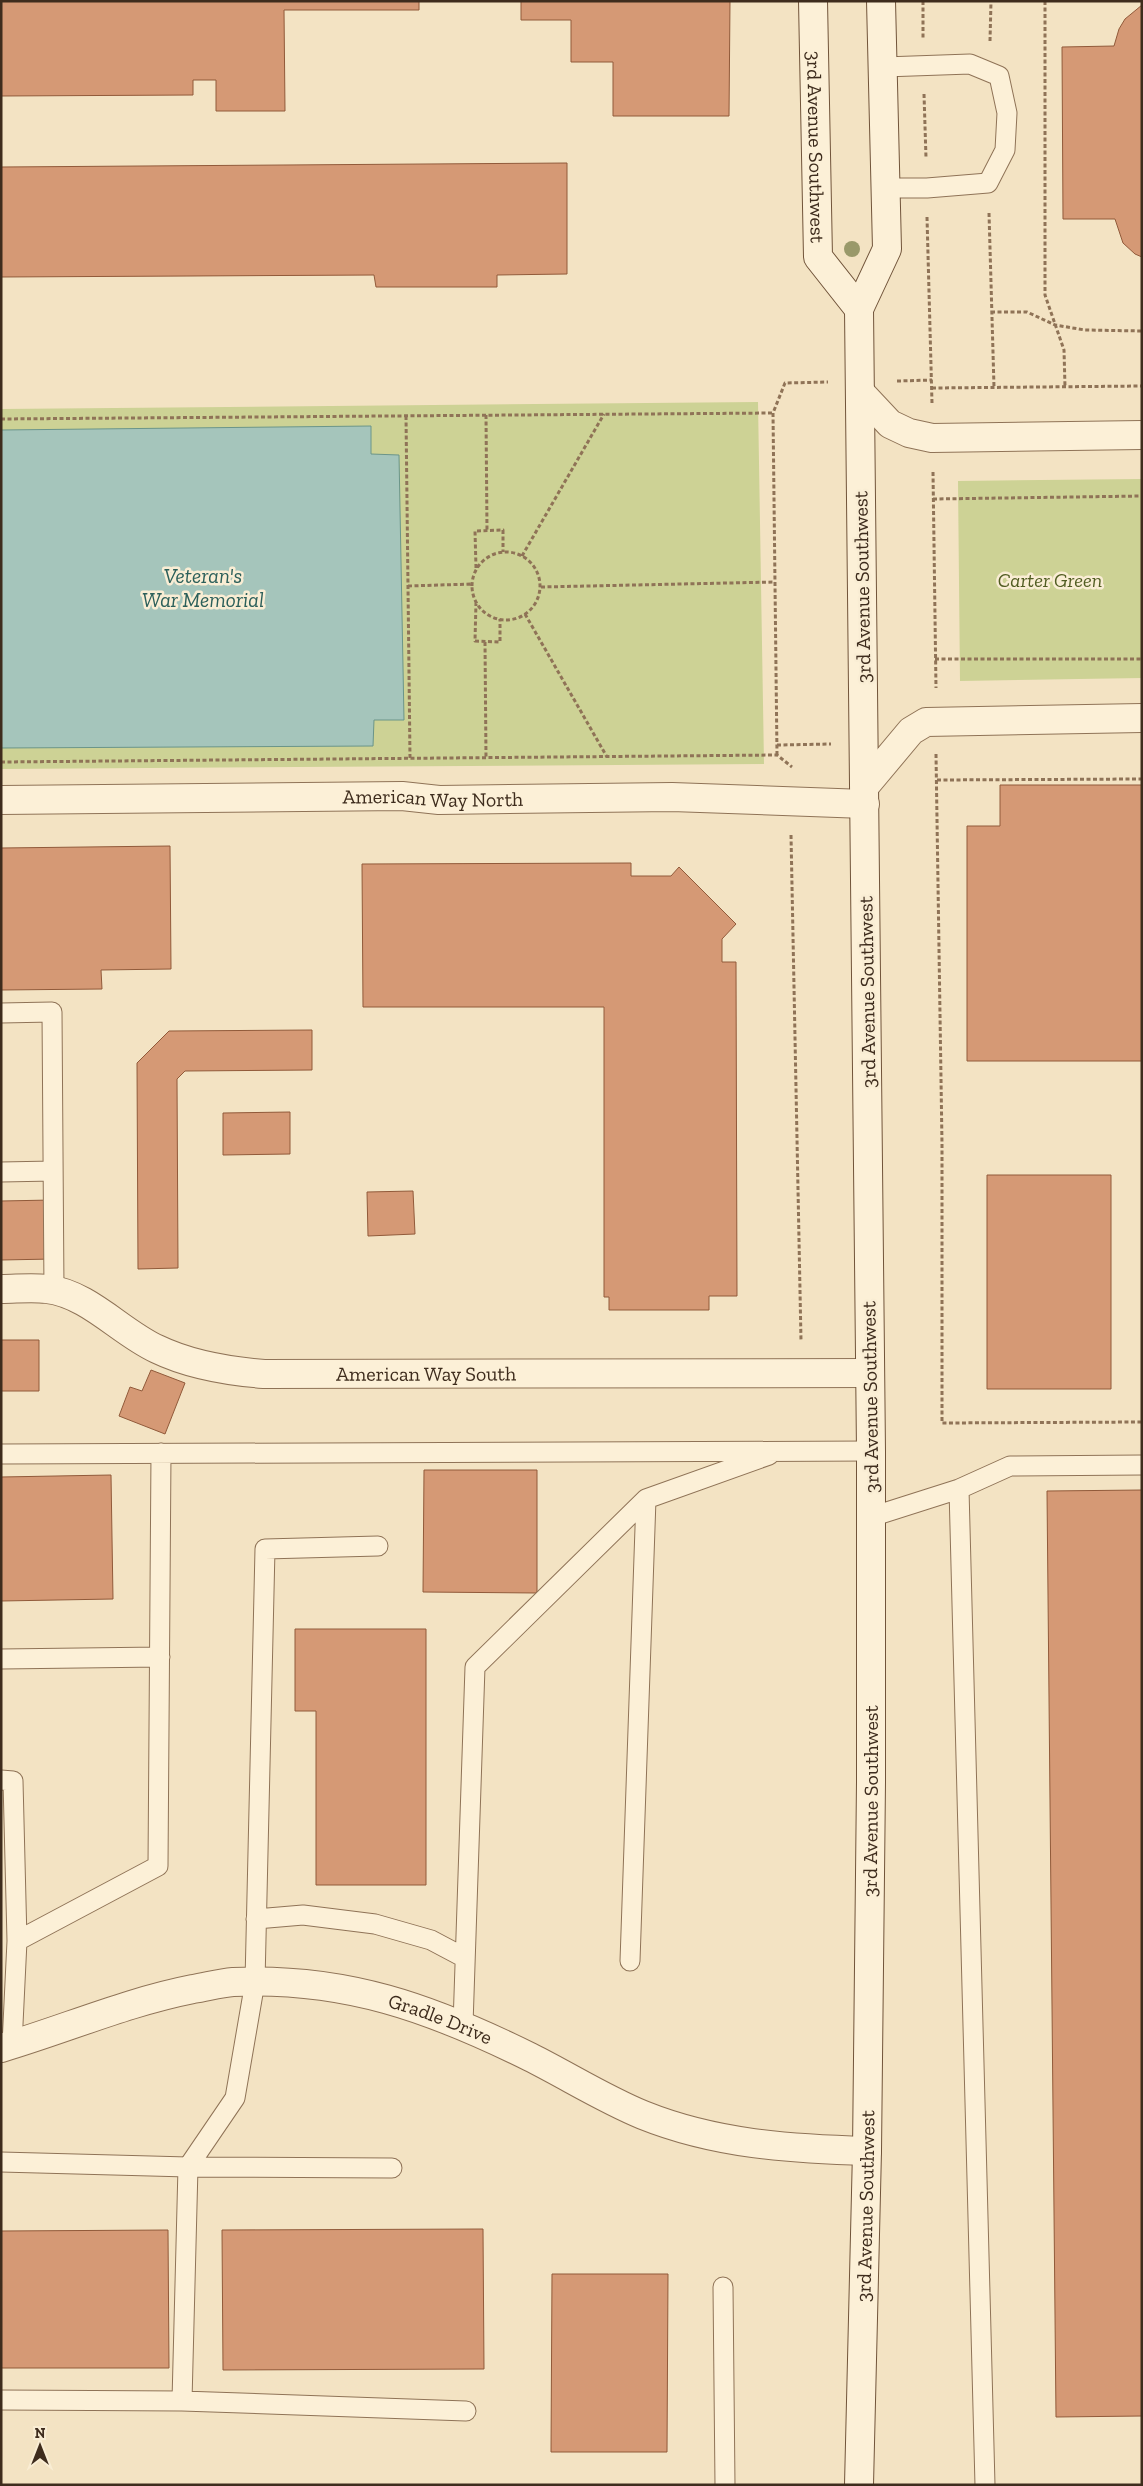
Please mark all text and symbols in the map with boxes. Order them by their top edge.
street label: 3rd Avenue Southwest [802,51,830,244]
street label: 3rd Avenue Southwest [848,490,876,683]
water label: Veteran's War Memorial [142,563,264,612]
park label: Carter Green [998,568,1102,592]
street label: American Way North [342,784,524,812]
street label: 3rd Avenue Southwest [853,895,881,1088]
street label: 3rd Avenue Southwest [856,1300,884,1493]
street label: American Way South [336,1362,517,1386]
street label: 3rd Avenue Southwest [858,1704,883,1897]
street label: Gradle Drive [386,1988,496,2049]
street label: 3rd Avenue Southwest [851,2109,879,2302]
north arrow [15,2421,65,2471]
text: N [35,2425,46,2442]

